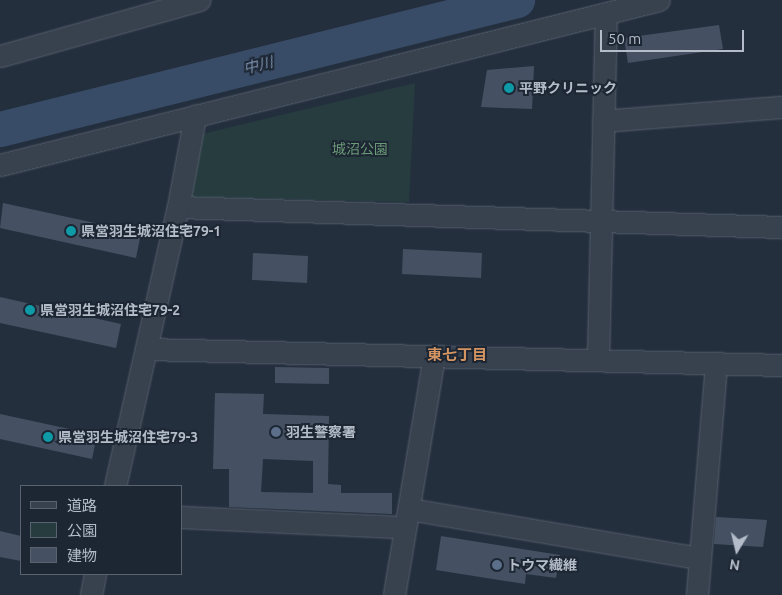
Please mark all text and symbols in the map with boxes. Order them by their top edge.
scale bar [602,20,746,52]
text: 50 m [608,30,641,47]
water label: 中川 [241,53,275,77]
place label: 平野クリニック [519,80,617,96]
marker: 平野クリニック [503,82,515,94]
park label: 城沼公園 [332,141,388,157]
place label: 県営羽生城沼住宅79-1 [81,223,221,239]
marker: 県営羽生城沼住宅79-1 [65,225,77,237]
place label: 県営羽生城沼住宅79-2 [40,302,180,318]
marker: 県営羽生城沼住宅79-2 [24,304,36,316]
district label: 東七丁目 [427,346,487,364]
place label: 羽生警察署 [286,424,356,440]
marker: 羽生警察署 [270,426,282,438]
place label: 県営羽生城沼住宅79-3 [58,429,198,445]
marker: 県営羽生城沼住宅79-3 [42,431,54,443]
legend [20,485,182,575]
text: 道路 [67,497,97,514]
text: 公園 [67,522,97,539]
north arrow [712,525,762,575]
text: 建物 [67,547,97,564]
text: N [728,556,741,574]
place label: トウマ繊維 [507,557,577,573]
marker: トウマ繊維 [491,559,503,571]

